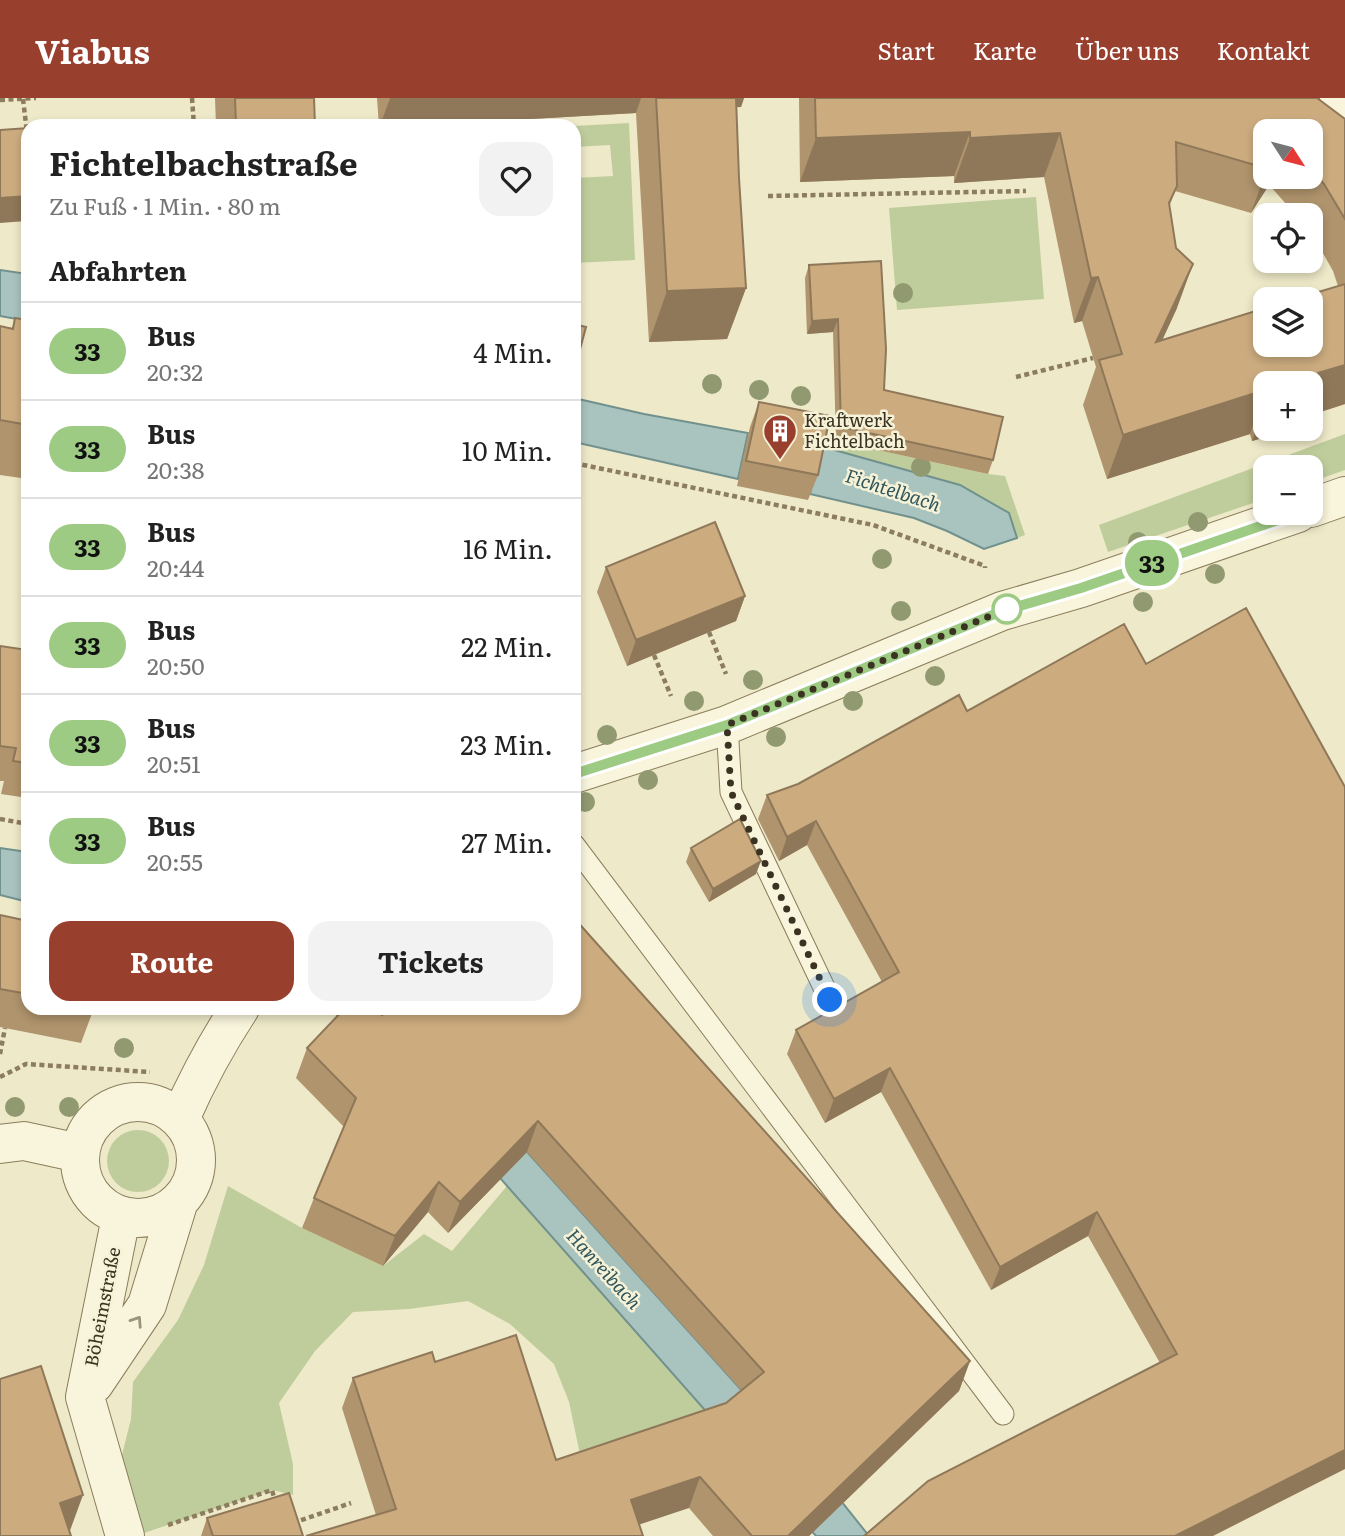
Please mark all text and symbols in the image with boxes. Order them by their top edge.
text: Viabus [35,25,150,74]
text: Start [878,32,935,67]
text: Karte [973,32,1037,67]
text: Über uns [1075,32,1179,67]
text: Kontakt [1217,32,1310,67]
north arrow [1253,119,1323,189]
map controls [1253,119,1323,525]
text: Fichtelbachstraße [49,137,358,186]
button: heart [479,142,553,216]
text: Zu Fuß · 1 Min. · 80 m [49,188,281,222]
button: locate [1253,203,1323,273]
text: Abfahrten [49,250,187,289]
button: layers [1253,287,1323,357]
text: Bus [147,315,195,354]
text: 4 Min. [473,332,553,371]
text: 33 [74,333,101,368]
text: 20:32 [147,354,203,388]
button: + [1253,371,1323,441]
place label: Kraftwerk Fichtelbach [804,406,905,454]
building icon: Kraftwerk Fichtelbach [761,412,799,461]
text: Bus [147,413,195,452]
text: 10 Min. [462,430,553,469]
text: 33 [74,431,101,466]
text: 20:38 [147,452,205,486]
button: − [1253,455,1323,525]
water label: Fichtelbach [842,461,944,518]
text: Bus [147,511,195,550]
text: 16 Min. [463,528,553,567]
text: 33 [74,529,101,564]
line badge: 33 [1120,540,1184,586]
text: 33 [1139,545,1165,580]
text: 20:44 [147,550,205,584]
unlabelled marker [992,594,1022,624]
text: Bus [147,609,195,648]
text: 22 Min. [461,626,553,665]
text: 33 [74,627,101,662]
text: 20:50 [147,648,205,682]
text: Bus [147,707,195,746]
text: 23 Min. [460,724,553,763]
text: 33 [74,725,101,760]
text: 20:51 [147,746,201,780]
text: Bus [147,805,195,844]
text: 27 Min. [461,822,553,861]
text: 33 [74,823,101,858]
text: 20:55 [147,844,203,878]
button: Route [49,921,294,1001]
button: Tickets [308,921,553,1001]
your location [812,982,847,1017]
water label: Hanreibach [561,1222,649,1315]
street label: Böheimstraße [77,1245,126,1369]
one-way arrow [129,1315,142,1328]

